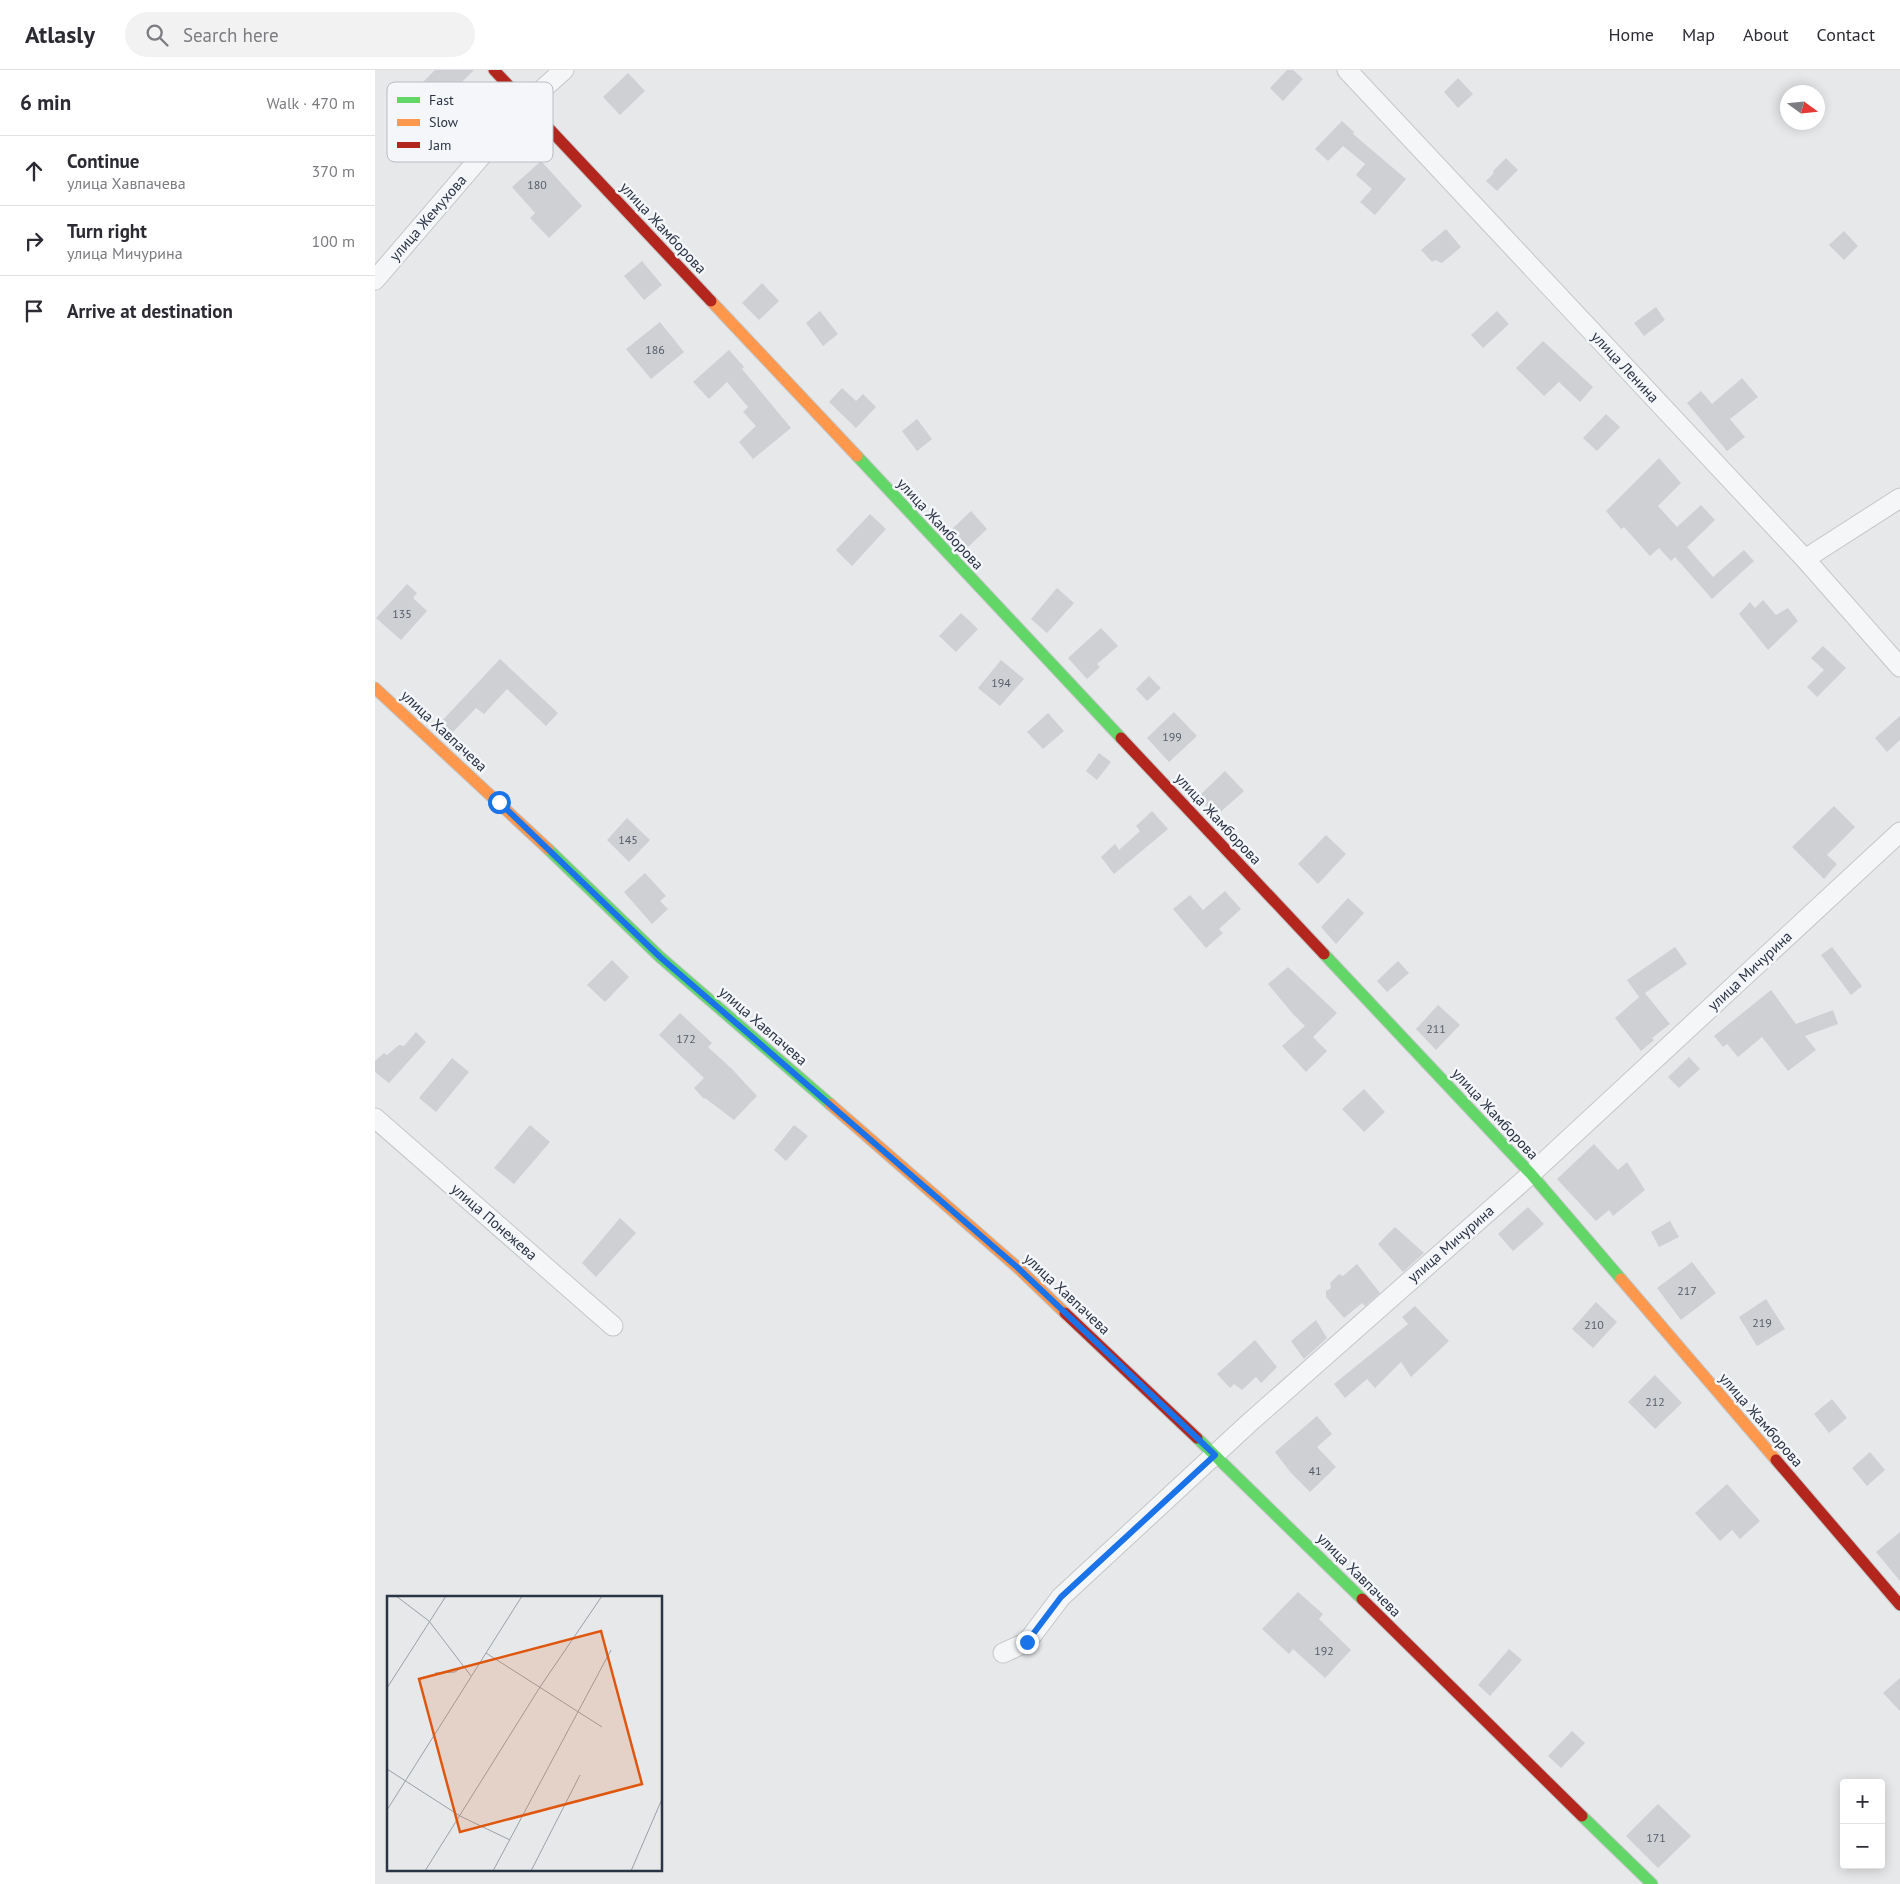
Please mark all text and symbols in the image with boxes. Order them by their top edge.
search box [125,12,475,57]
text: Atlasly [25,19,95,50]
icon: search [143,21,171,49]
text: Search here [183,23,279,47]
text: Home [1608,23,1654,46]
text: Map [1682,23,1715,46]
text: About [1743,23,1789,46]
text: Contact [1817,23,1875,46]
legend [387,82,553,162]
north arrow [1780,85,1825,130]
text: 6 min [20,89,71,116]
text: Fast [429,91,454,109]
text: Walk · 470 m [266,93,355,113]
text: Slow [429,113,459,131]
text: Jam [428,136,451,154]
text: Continue [67,149,139,173]
icon: ahead [20,157,48,185]
text: 370 m [312,161,355,181]
street label: улица Жемухова [385,171,470,265]
text: улица Хавпачева [67,173,186,193]
house number: 180 [527,177,547,192]
street label: улица Жамборова [616,178,711,277]
text: Turn right [67,219,147,243]
icon: right [20,227,48,255]
text: 100 m [312,231,355,251]
text: улица Мичурина [67,243,183,263]
icon: arrive [20,297,48,325]
text: Arrive at destination [67,299,233,323]
street label: улица Ленина [1587,327,1663,406]
house number: 186 [645,342,665,357]
street label: улица Жамборова [893,474,988,573]
house number: 135 [392,606,412,621]
house number: 194 [991,675,1011,690]
street label: улица Хавпачева [397,686,492,776]
house number: 199 [1162,729,1182,744]
street label: улица Жамборова [1171,769,1266,868]
route start [488,791,511,814]
house number: 145 [618,832,638,847]
street label: улица Мичурина [1704,927,1796,1015]
street label: улица Хавпачева [715,982,812,1069]
house number: 211 [1426,1021,1446,1036]
house number: 172 [676,1031,696,1046]
street label: улица Жамборова [1448,1064,1543,1163]
street label: улица Понежева [447,1179,541,1264]
street label: улица Мичурина [1404,1201,1498,1286]
street label: улица Хавпачева [1020,1249,1115,1339]
house number: 217 [1677,1283,1697,1298]
house number: 219 [1752,1315,1772,1330]
house number: 210 [1584,1317,1604,1332]
street label: улица Жамборова [1715,1369,1807,1471]
house number: 212 [1645,1394,1665,1409]
house number: 41 [1308,1463,1322,1478]
street label: улица Хавпачева [1313,1529,1405,1621]
inset map [387,1596,663,1872]
route end [1016,1631,1039,1654]
house number: 192 [1314,1643,1334,1658]
map controls [1840,1779,1885,1869]
button: + [1840,1779,1885,1824]
button: − [1840,1824,1885,1869]
house number: 171 [1646,1830,1666,1845]

